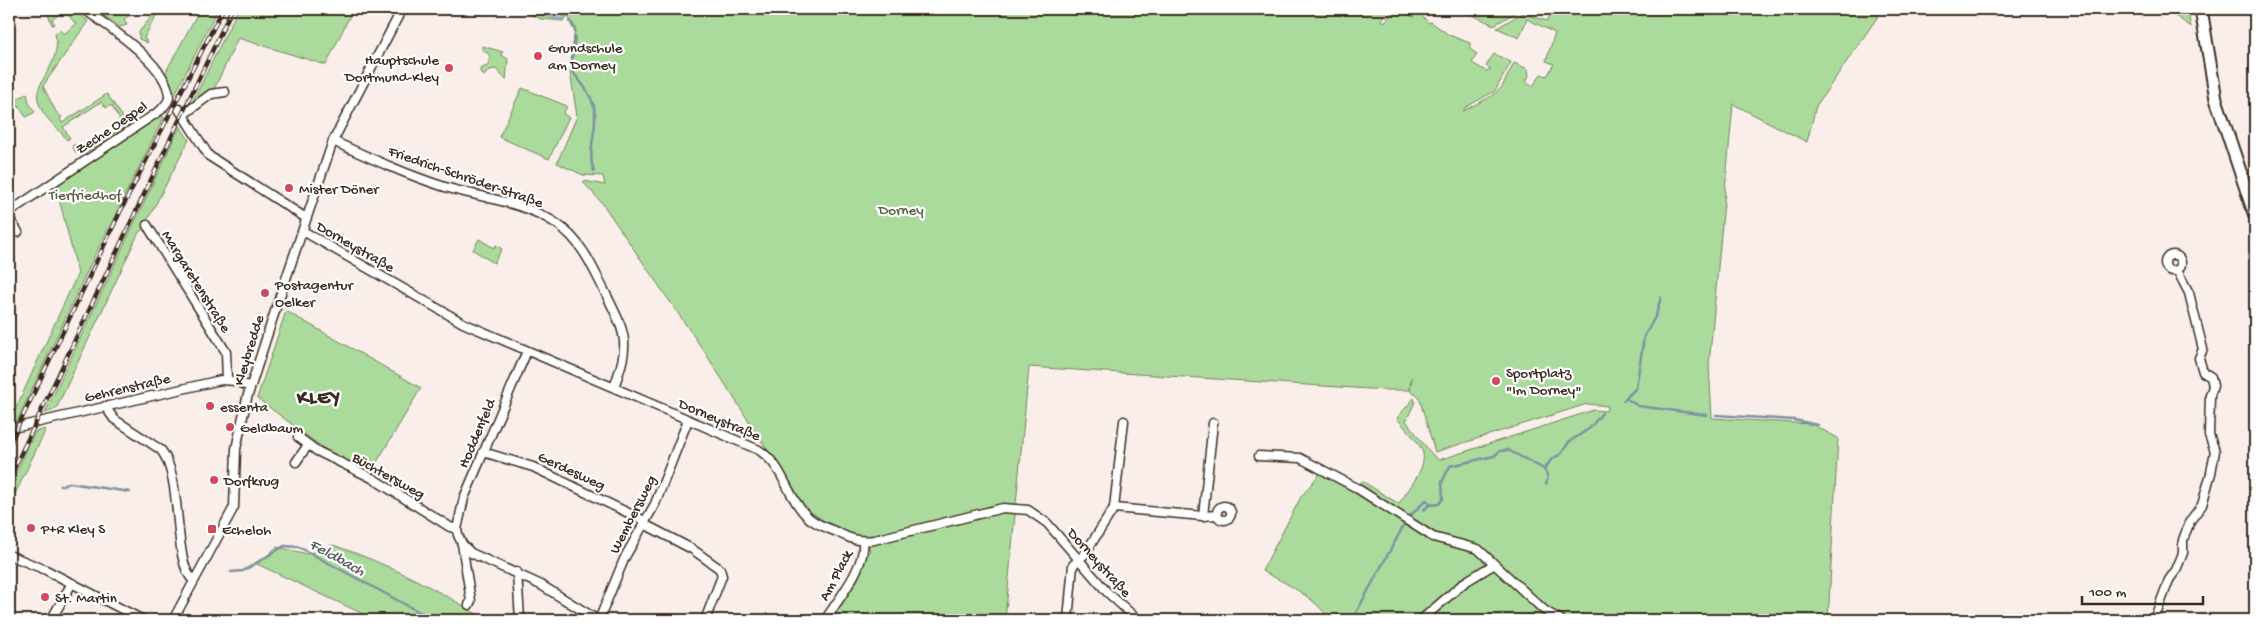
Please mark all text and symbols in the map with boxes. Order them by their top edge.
place label: Grundschule am Dorney [548,40,623,75]
marker: Grundschule am Dorney [532,50,544,62]
place label: Hauptschule Dortmund-Kley [344,52,440,87]
marker: Hauptschule Dortmund-Kley [443,62,455,74]
street label: Zeche Oespel [73,98,151,159]
street label: Friedrich-Schröder-Straße [385,143,545,213]
place label: Mister Döner [299,181,380,199]
marker: Mister Döner [283,182,295,194]
park label: Tierfriedhof [48,187,123,205]
park label: Dorney [877,202,924,220]
street label: Dorneystraße [312,218,398,277]
street label: Margaretenstraße [157,228,234,337]
place label: Postagentur Oelker [274,277,355,312]
marker: Postagentur Oelker [259,287,271,299]
street label: Kleybredde [231,313,269,388]
place label: Sportplatz "Im Dorney" [1506,365,1581,400]
street label: Gehrenstraße [83,370,172,408]
marker: Sportplatz "Im Dorney" [1490,375,1502,387]
district label: KLEY [296,388,341,411]
street label: Hoddenfeld [455,395,501,471]
street label: Dorneystraße [675,395,763,446]
place label: essenta [220,399,269,417]
marker: essenta [204,400,216,412]
place label: Geldbaum [240,420,304,438]
marker: Geldbaum [224,421,236,433]
street label: Gerdesweg [535,448,608,495]
street label: Büchtersweg [348,449,428,504]
place label: Dorfkrug [223,473,279,491]
street label: Wembersweg [606,473,661,557]
marker: Dorfkrug [208,474,220,486]
place label: P+R Kley S [40,521,105,539]
marker: P+R Kley S [25,522,37,534]
place label: Echeloh [222,522,271,540]
marker: Echeloh [206,523,218,535]
street label: Dorneystraße [1062,524,1135,602]
water label: Feldbach [305,536,368,582]
street label: Am Plack [816,546,858,604]
scale bar [2082,574,2203,606]
text: 100 m [2088,584,2127,602]
place label: St. Martin [55,590,117,608]
marker: St. Martin [39,591,51,603]

